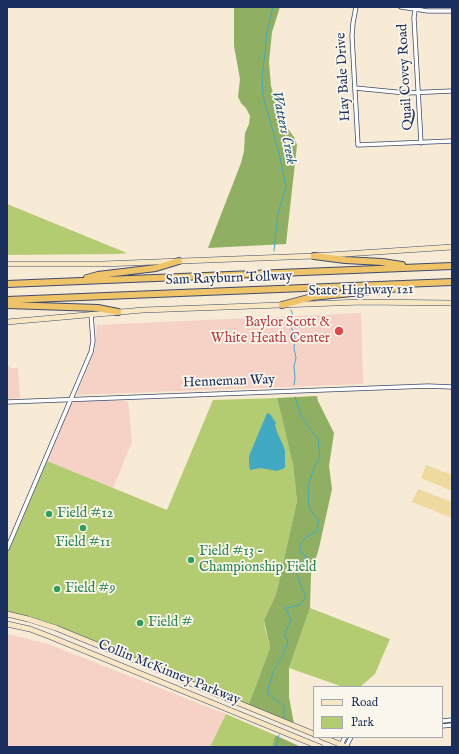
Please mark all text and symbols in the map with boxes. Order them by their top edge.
street label: Quail Covey Road [395,23,417,131]
street label: Hay Bale Drive [333,32,355,122]
water label: Watters Creek [266,90,300,166]
street label: Sam Rayburn Tollway [165,268,293,290]
street label: State Highway 121 [308,282,414,300]
place label: Baylor Scott & White Heath Center [211,315,330,348]
marker: Baylor Scott & White Heath Center [333,325,345,337]
street label: Henneman Way [183,372,275,392]
place label: Field #12 [57,506,113,522]
marker: Field #12 [44,509,54,519]
marker: Field #11 [78,523,88,533]
place label: Field #11 [56,535,110,551]
place label: Field #13 - Championship Field [199,544,316,576]
marker: Field #13 - Championship Field [186,555,196,565]
place label: Field #9 [65,581,116,597]
marker: Field #9 [52,584,62,594]
place label: Field # [148,615,193,631]
marker: Field # [135,618,145,628]
street label: Collin McKinney Parkway [95,637,243,709]
legend [313,686,443,738]
text: Road [351,695,378,710]
text: Park [351,715,374,730]

